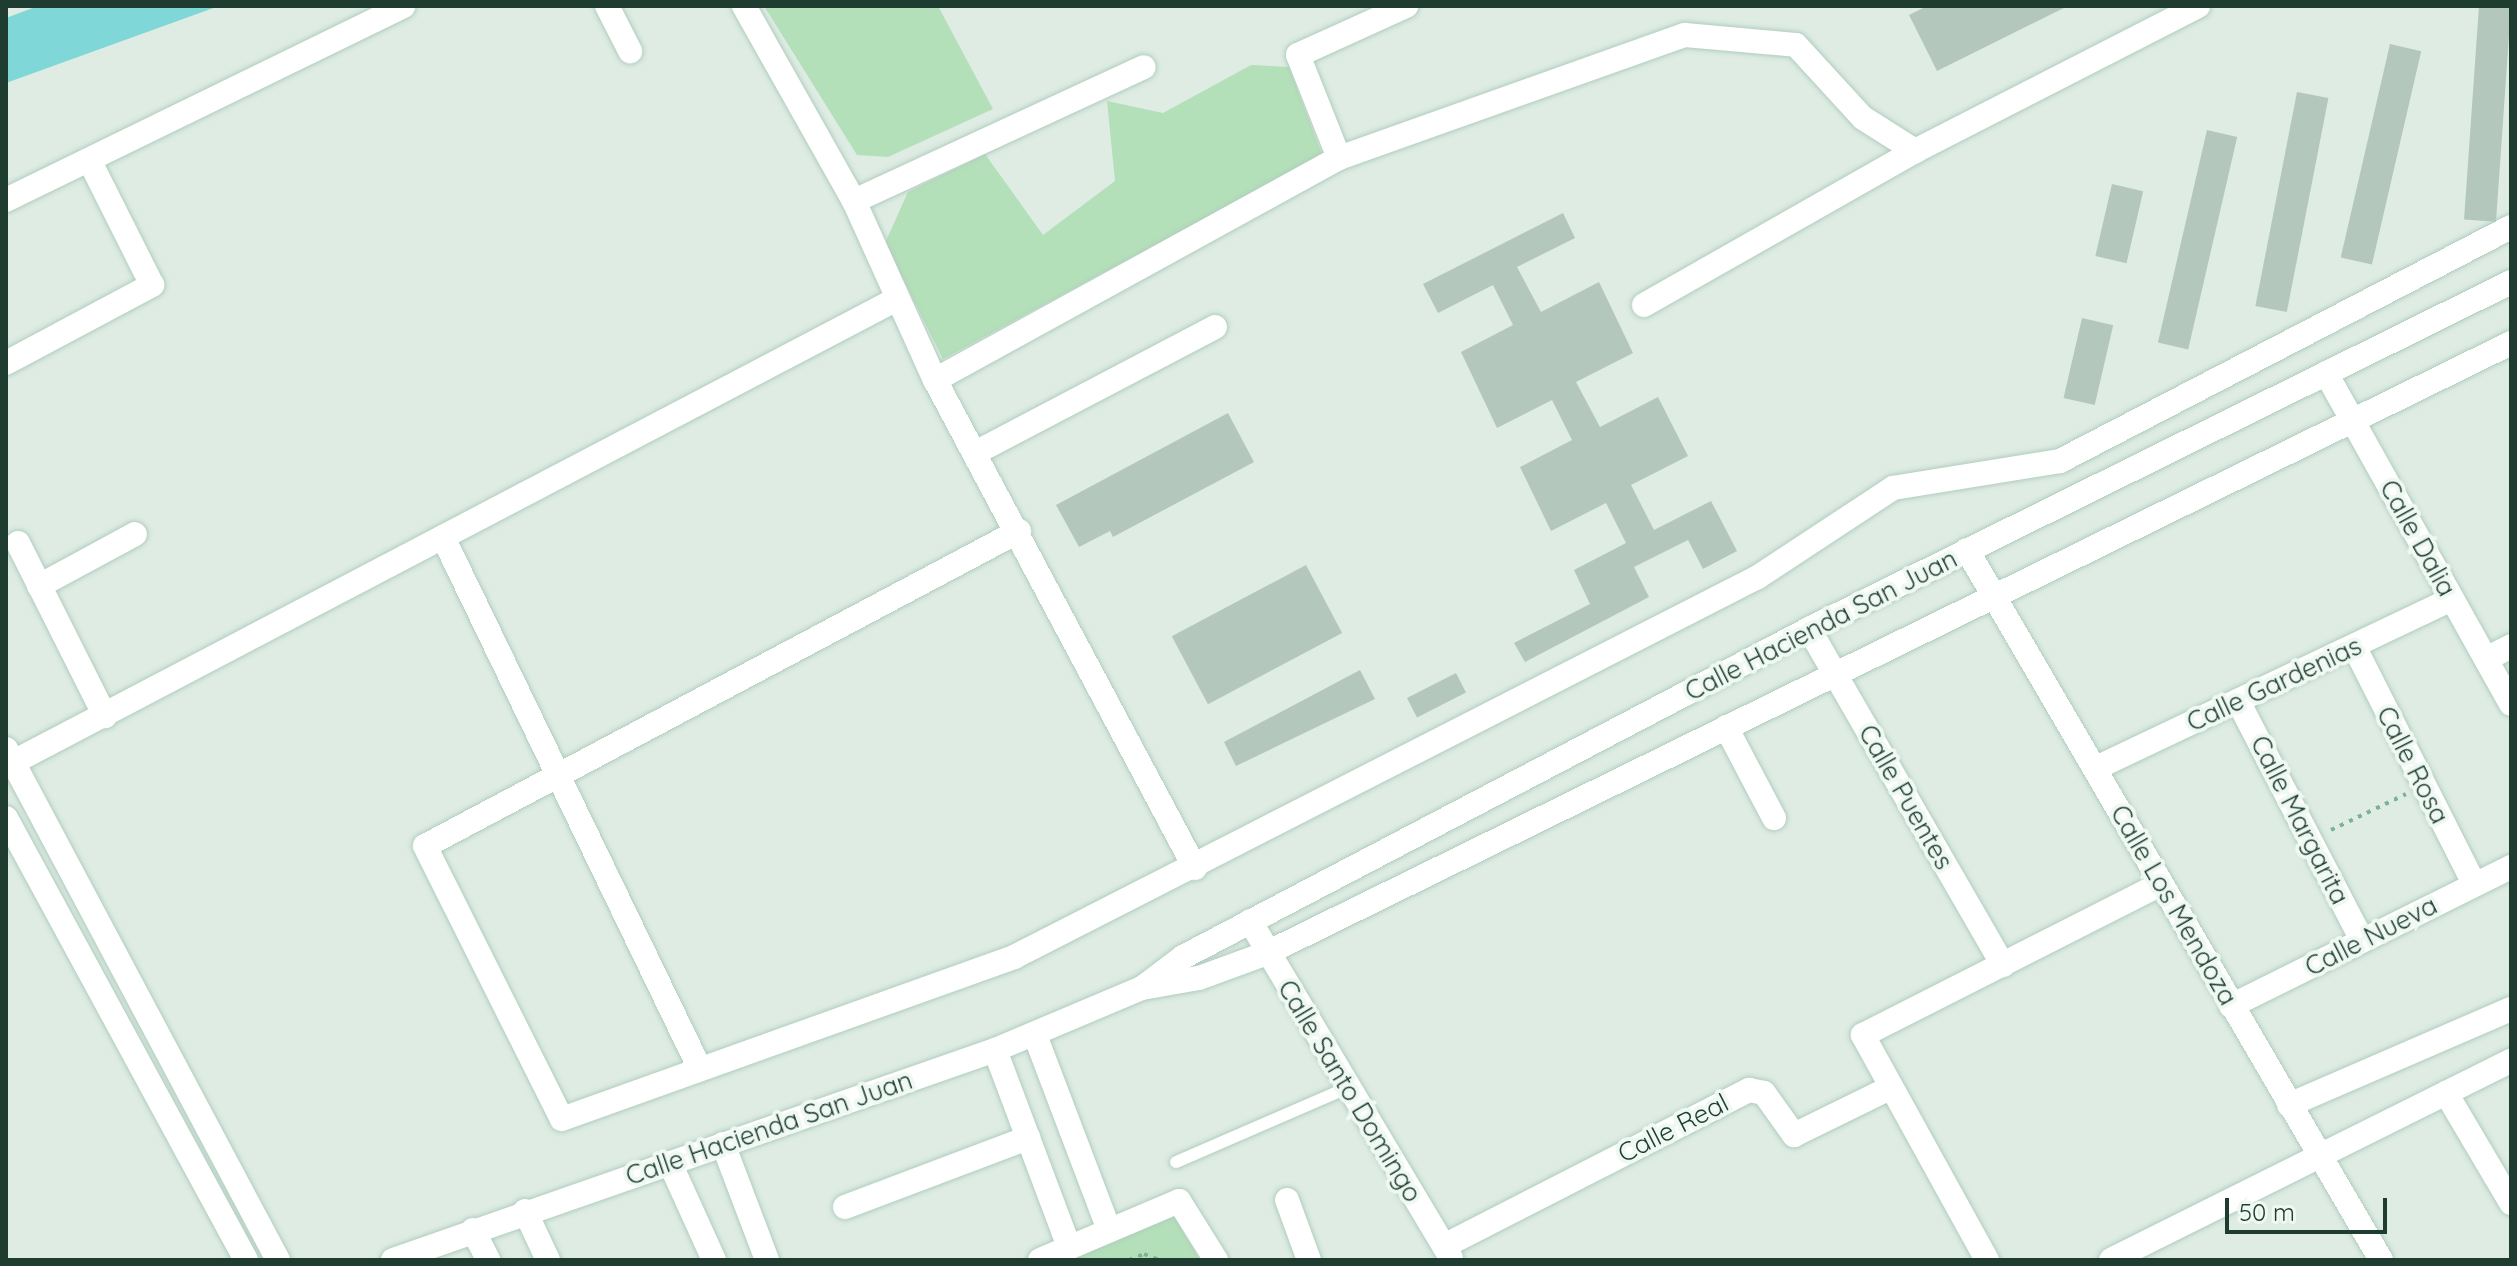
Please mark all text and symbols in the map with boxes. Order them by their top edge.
street label: Calle Dalia [2373,474,2463,602]
street label: Calle Hacienda San Juan [1680,543,1962,707]
street label: Calle Gardenias [2182,630,2366,738]
street label: Calle Rosa [2370,701,2456,829]
street label: Calle Puentes [1852,719,1960,875]
street label: Calle Margarita [2244,730,2356,910]
street label: Calle Los Mendoza [2104,799,2244,1011]
street label: Calle Nueva [2300,889,2442,983]
street label: Calle Santo Domingo [1271,974,1429,1208]
street label: Calle Hacienda San Juan [622,1064,916,1192]
street label: Calle Real [1612,1087,1734,1169]
scale bar [2229,1182,2391,1232]
text: 50 m [2239,1197,2295,1227]

